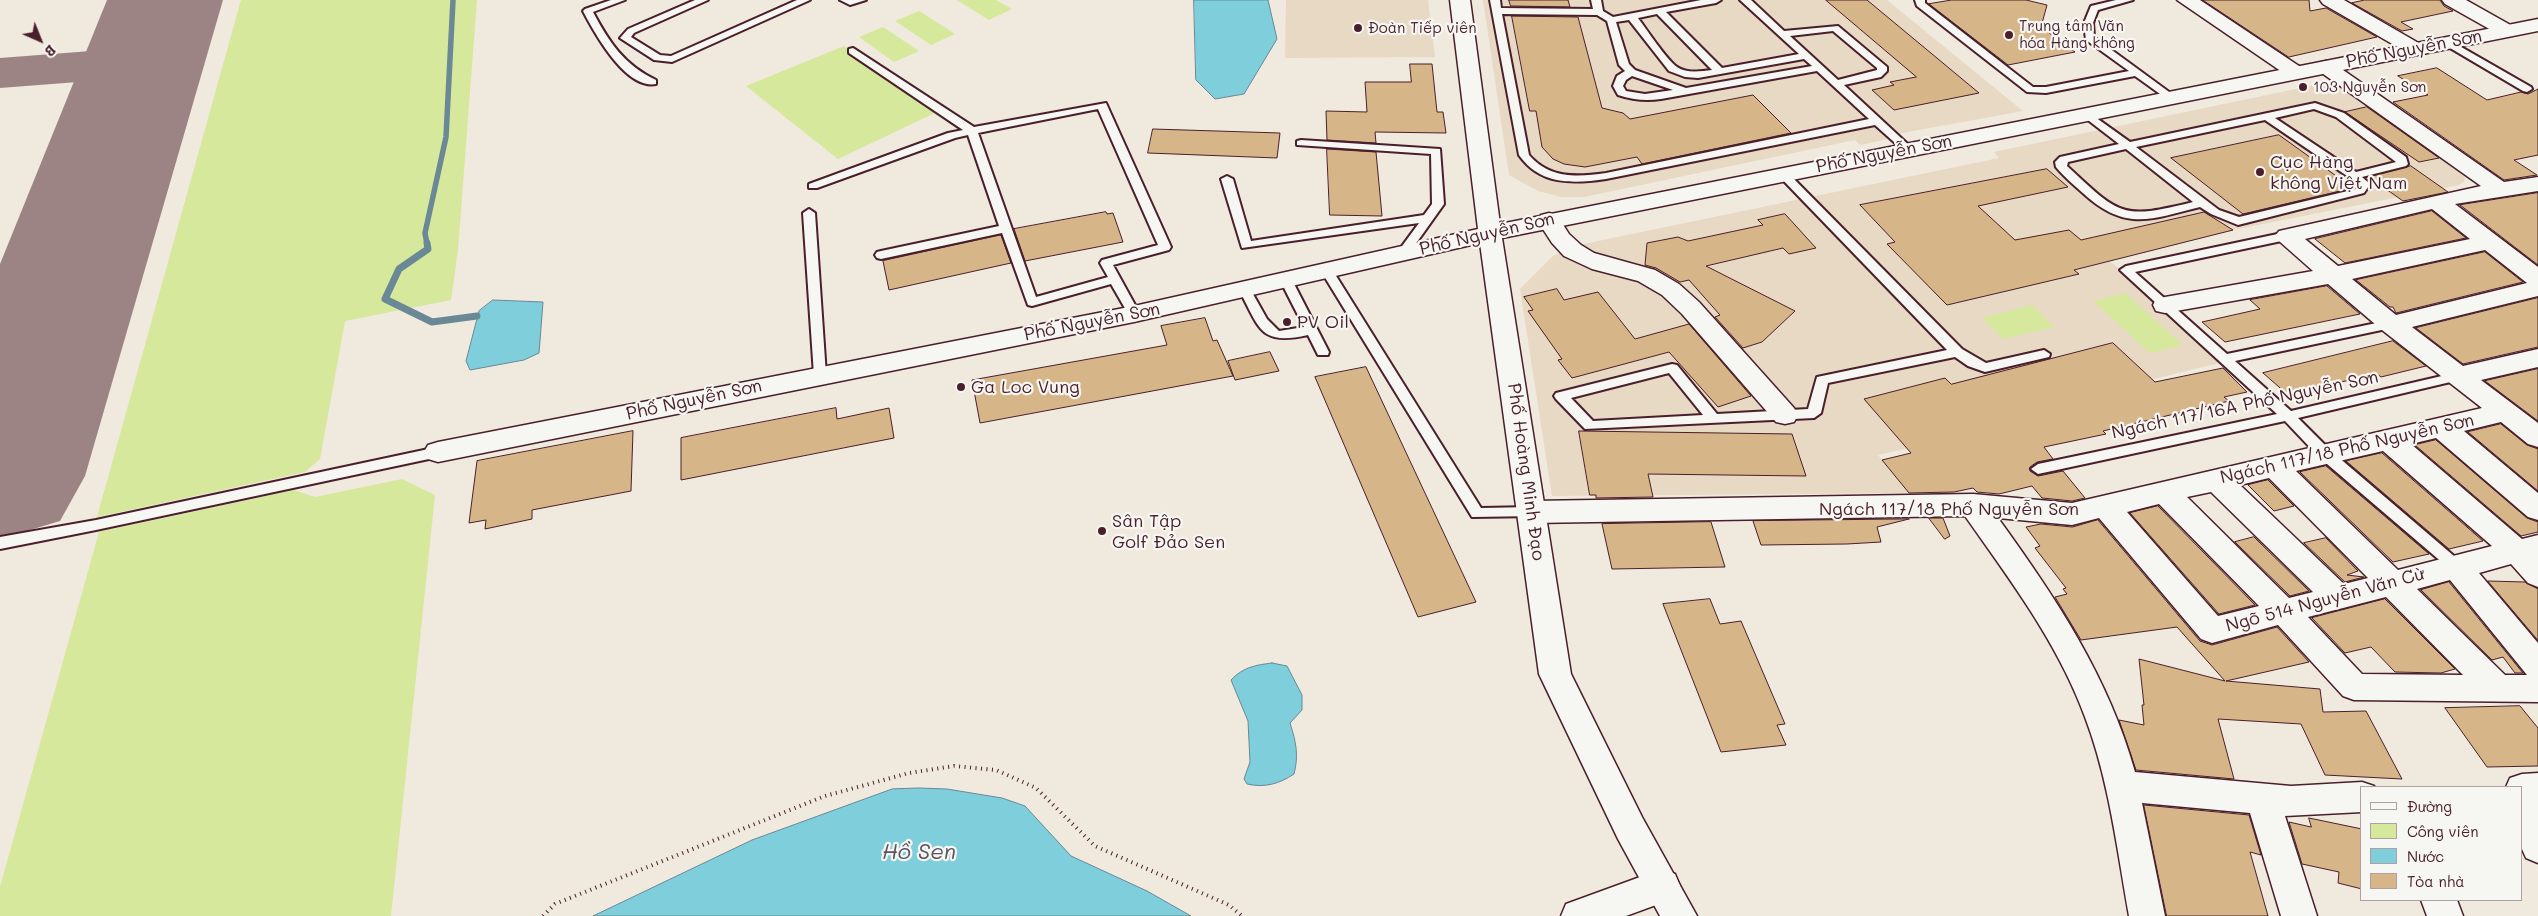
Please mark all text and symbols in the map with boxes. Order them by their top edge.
north arrow [15,15,65,65]
place label: Trung tâm Văn hóa Hàng không [2019,17,2135,52]
place label: Đoàn Tiếp viên [1368,19,1477,37]
marker: Đoàn Tiếp viên [1352,22,1364,34]
street label: Phố Nguyễn Sơn [2344,25,2484,73]
marker: Trung tâm Văn hóa Hàng không [2003,29,2015,41]
text: B [41,41,61,61]
place label: 103 Nguyễn Sơn [2313,78,2426,96]
marker: 103 Nguyễn Sơn [2297,81,2309,93]
street label: Phố Nguyễn Sơn [1814,130,1954,178]
place label: Cục Hàng không Việt Nam [2270,151,2407,193]
marker: Cục Hàng không Việt Nam [2254,166,2266,178]
street label: Phố Nguyễn Sơn [1417,208,1557,260]
street label: Phố Nguyễn Sơn [1022,298,1162,346]
place label: PV Oil [1297,311,1349,333]
marker: PV Oil [1281,316,1293,328]
street label: Ngách 117/16A Phố Nguyễn Sơn [2110,366,2380,444]
street label: Phố Nguyễn Sơn [624,375,764,425]
place label: Ga Loc Vung [971,376,1080,398]
marker: Ga Loc Vung [955,381,967,393]
street label: Phố Hoàng Minh Đạo [1503,382,1549,562]
street label: Ngách 117/18 Phố Nguyễn Sơn [2218,409,2476,489]
street label: Ngách 117/18 Phố Nguyễn Sơn [1819,498,2079,520]
place label: Sân Tập Golf Đảo Sen [1112,510,1225,552]
marker: Sân Tập Golf Đảo Sen [1096,525,1108,537]
street label: Ngõ 514 Nguyễn Văn Cừ [2223,563,2427,637]
legend [2360,786,2523,901]
text: Đường [2407,796,2452,816]
text: Công viên [2407,821,2479,841]
water label: Hồ Sen [882,839,956,865]
text: Nước [2407,846,2444,866]
text: Tòa nhà [2407,871,2465,891]

